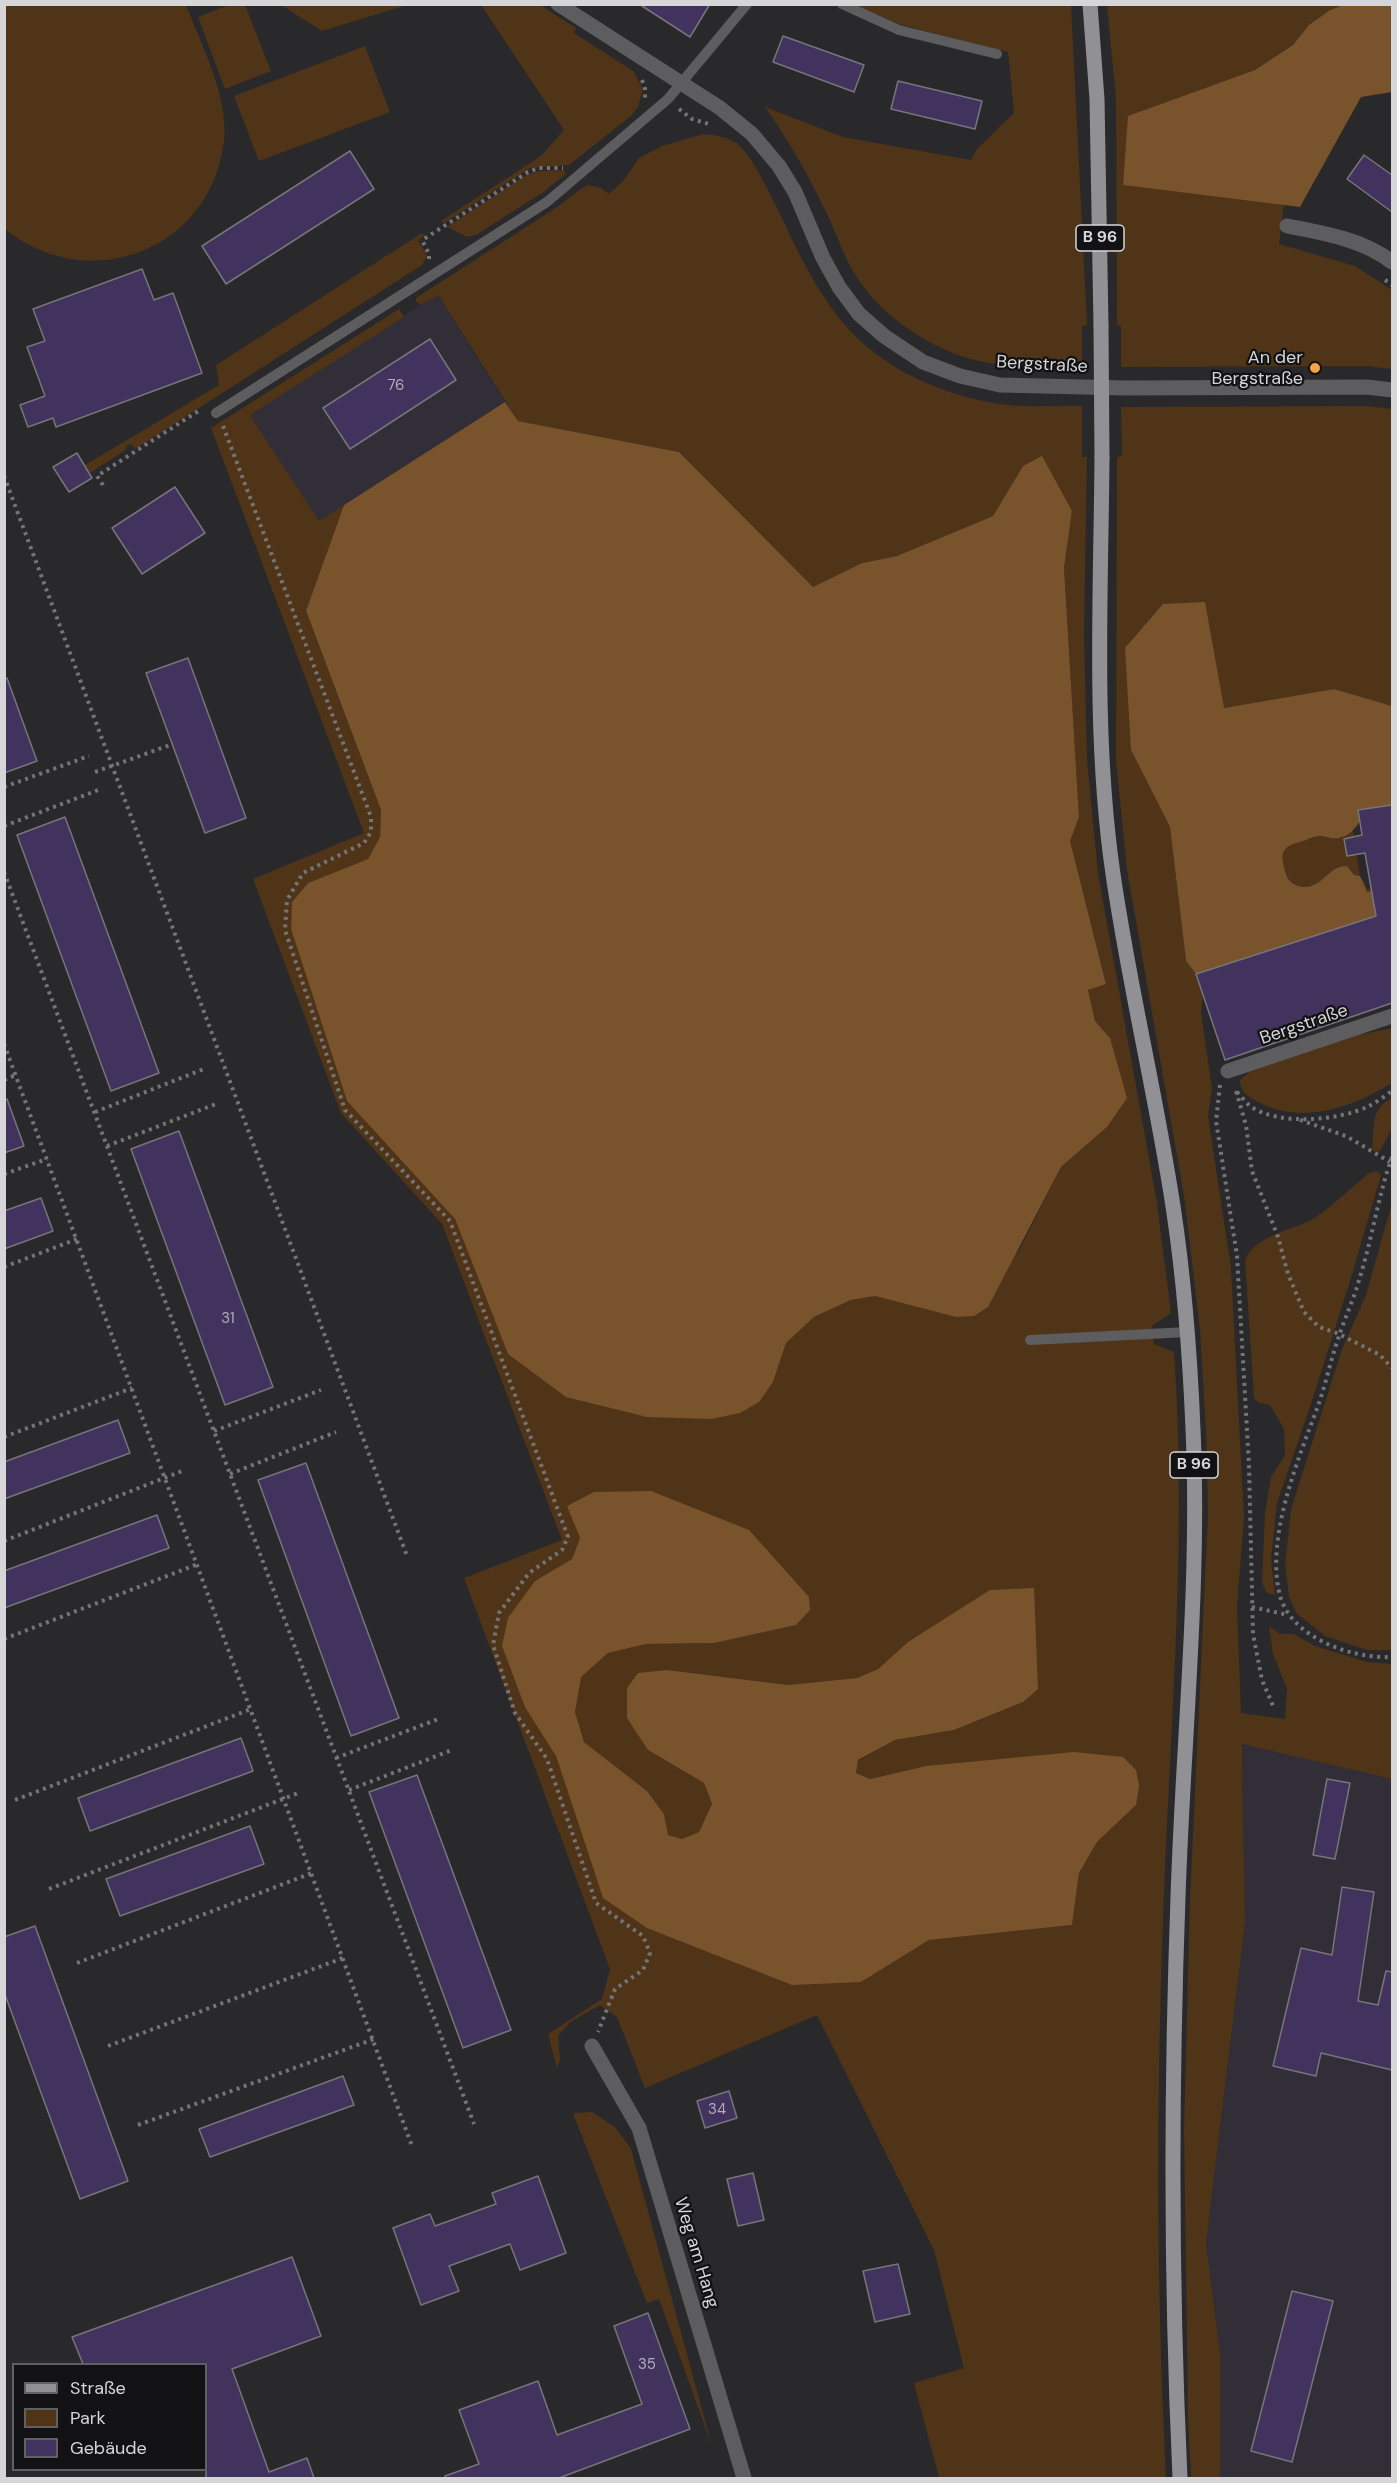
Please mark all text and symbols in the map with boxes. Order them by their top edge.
road number: B 96 [1076,225,1124,251]
place label: An der Bergstraße [1211,347,1303,389]
street label: Bergstraße [996,352,1088,378]
marker: An der Bergstraße [1308,361,1322,375]
house number: 76 [387,377,405,395]
street label: Bergstraße [1257,1000,1351,1050]
house number: 31 [221,1310,235,1328]
road number: B 96 [1170,1452,1218,1478]
house number: 34 [708,2101,726,2119]
street label: Weg am Hang [669,2195,723,2311]
house number: 35 [638,2356,656,2374]
legend [12,2363,207,2471]
text: Straße [70,2376,126,2400]
text: Park [70,2406,106,2430]
text: Gebäude [70,2436,147,2460]

